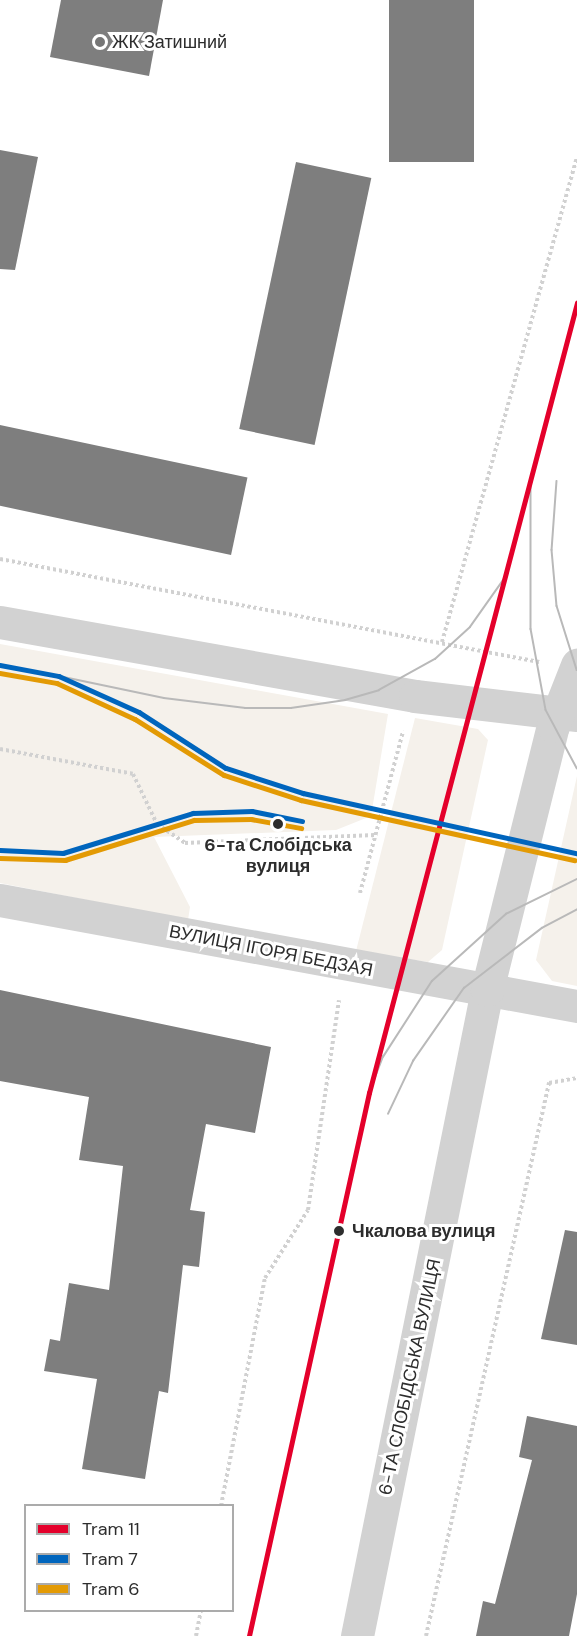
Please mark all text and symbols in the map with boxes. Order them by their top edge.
place label: ЖК Затишний [112,31,227,53]
marker: ЖК Затишний [93,35,107,49]
marker: 6-та Слобідська вулиця [269,815,287,833]
place label: 6-та Слобідська вулиця [204,835,352,878]
street label: ВУЛИЦЯ ІГОРЯ БЕДЗАЯ [167,921,375,981]
place label: Чкалова вулиця [352,1220,495,1242]
marker: Чкалова вулиця [330,1222,348,1240]
street label: 6-ТА СЛОБІДСЬКА ВУЛИЦЯ [374,1257,446,1497]
legend [24,1504,234,1612]
text: Tram 11 [82,1517,140,1541]
text: Tram 7 [82,1547,138,1571]
text: Tram 6 [82,1577,140,1601]

